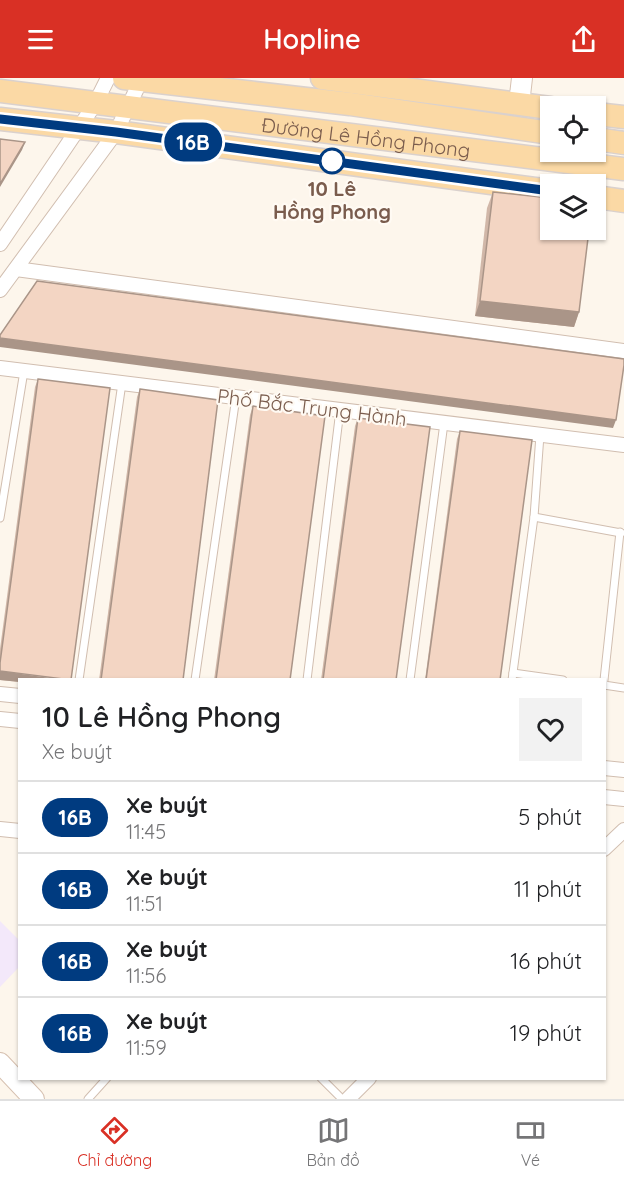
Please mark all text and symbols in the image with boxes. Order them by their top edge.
text: Hopline [263,22,361,56]
icon: menu [24,23,57,56]
icon: share [567,23,600,56]
map controls [540,96,606,240]
button: locate [540,96,606,162]
street label: Đường Lê Hồng Phong [260,111,472,162]
line badge: 16B [158,122,228,162]
text: 16B [176,129,210,155]
marker: 10 Lê Hồng Phong [319,148,345,174]
button: layers [540,174,606,240]
place label: 10 Lê Hồng Phong [273,176,391,224]
street label: Phố Bắc Trung Hành [216,383,408,431]
button: heart [519,698,582,761]
text: 10 Lê Hồng Phong [42,699,281,734]
text: Xe buýt [42,739,112,764]
text: Xe buýt [126,791,208,819]
text: 5 phút [518,803,582,831]
text: 16B [58,804,92,830]
text: 11:45 [126,819,166,844]
text: Xe buýt [126,863,208,891]
text: 11 phút [514,875,582,903]
text: 16B [58,876,92,902]
text: 11:51 [126,891,163,916]
text: Xe buýt [126,935,208,963]
text: 16 phút [510,947,582,975]
text: 16B [58,948,92,974]
text: 11:56 [126,963,166,988]
text: Xe buýt [126,1007,208,1035]
text: 19 phút [510,1019,582,1047]
text: 16B [58,1020,92,1046]
text: 11:59 [126,1035,167,1060]
tab: Chỉ đường [77,1114,152,1170]
tab: Bản đồ [306,1114,360,1170]
tab: Vé [514,1114,547,1170]

